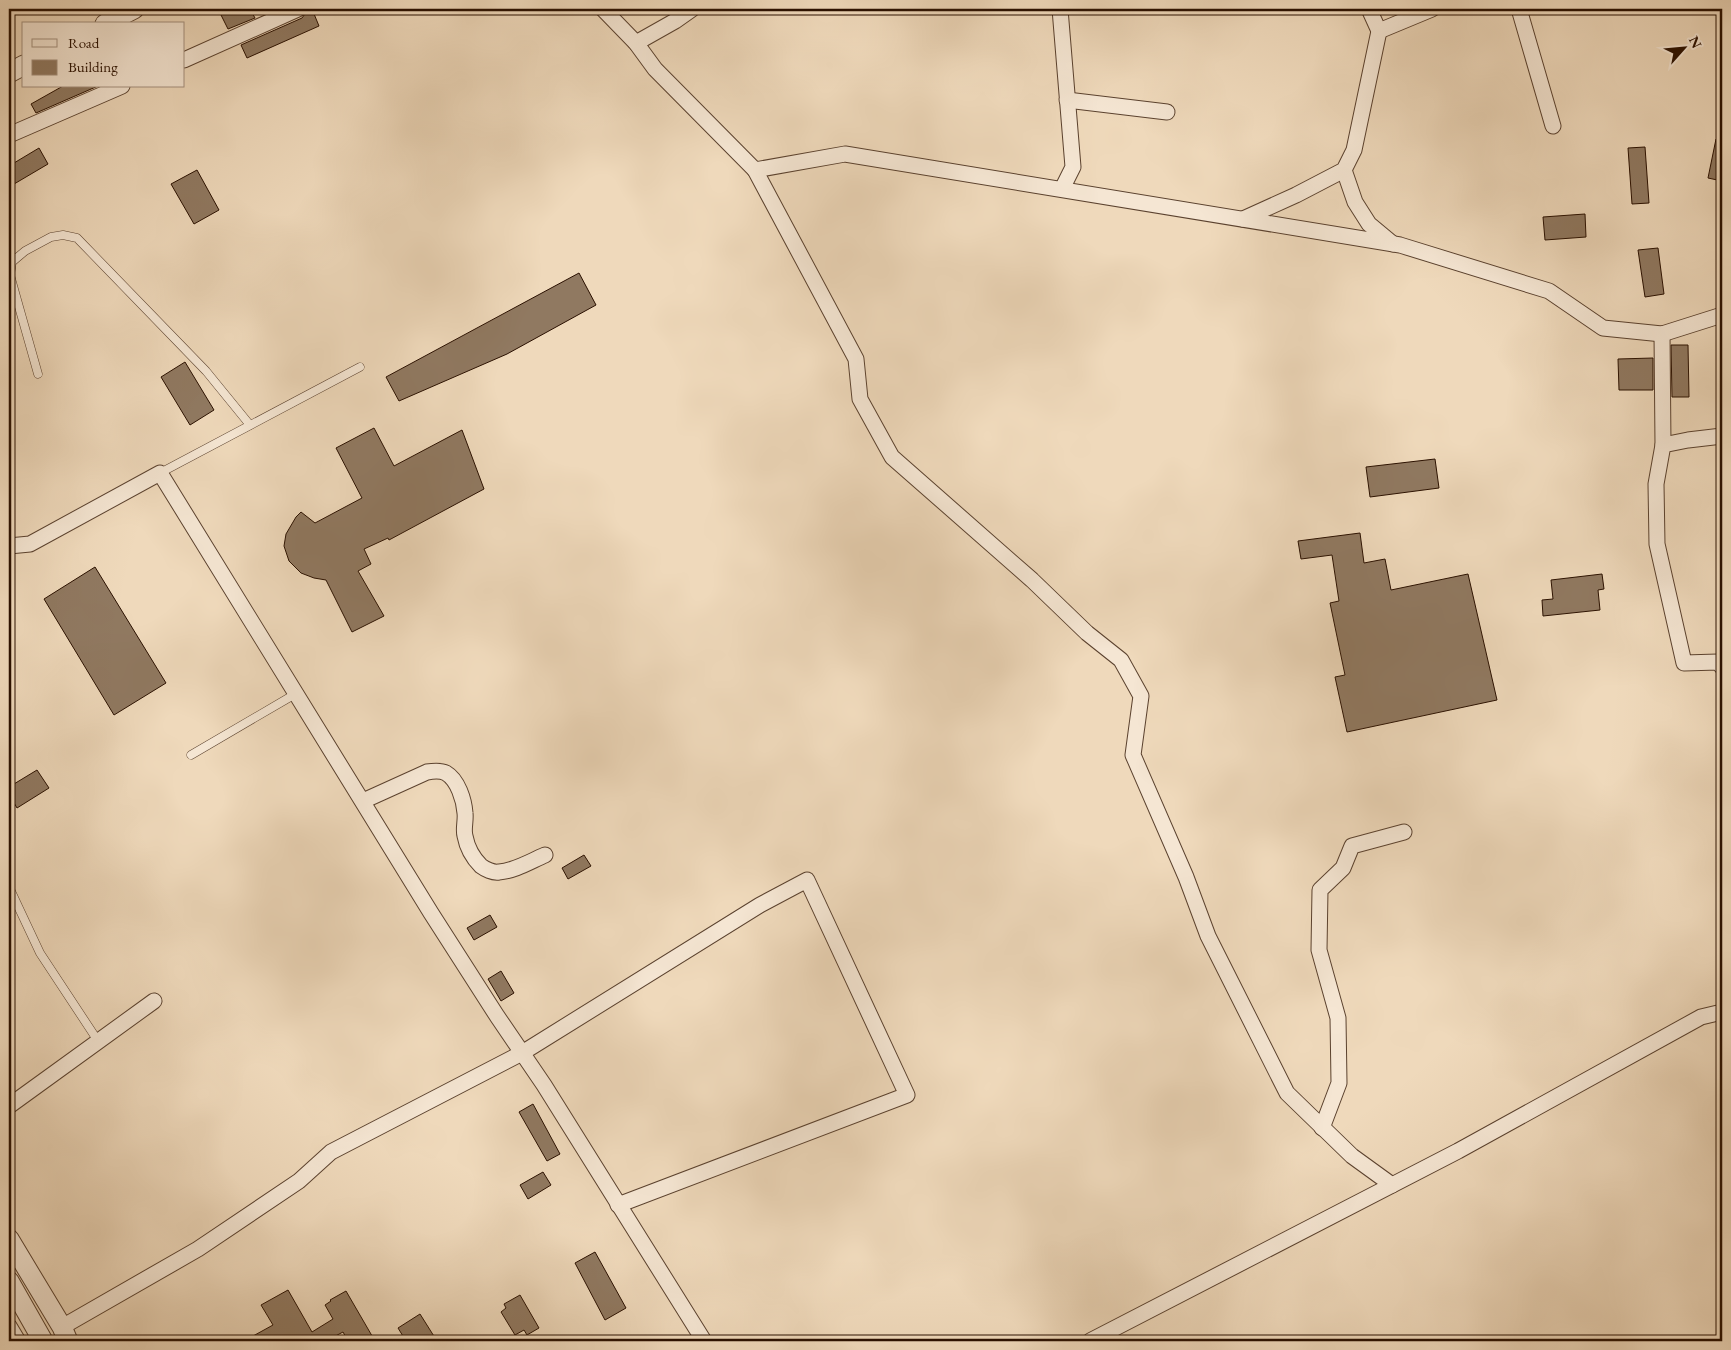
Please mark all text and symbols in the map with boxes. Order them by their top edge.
legend [22,22,185,88]
north arrow [1658,22,1708,72]
text: Road [68,33,100,52]
text: N [1685,33,1706,52]
text: Building [68,57,118,76]

